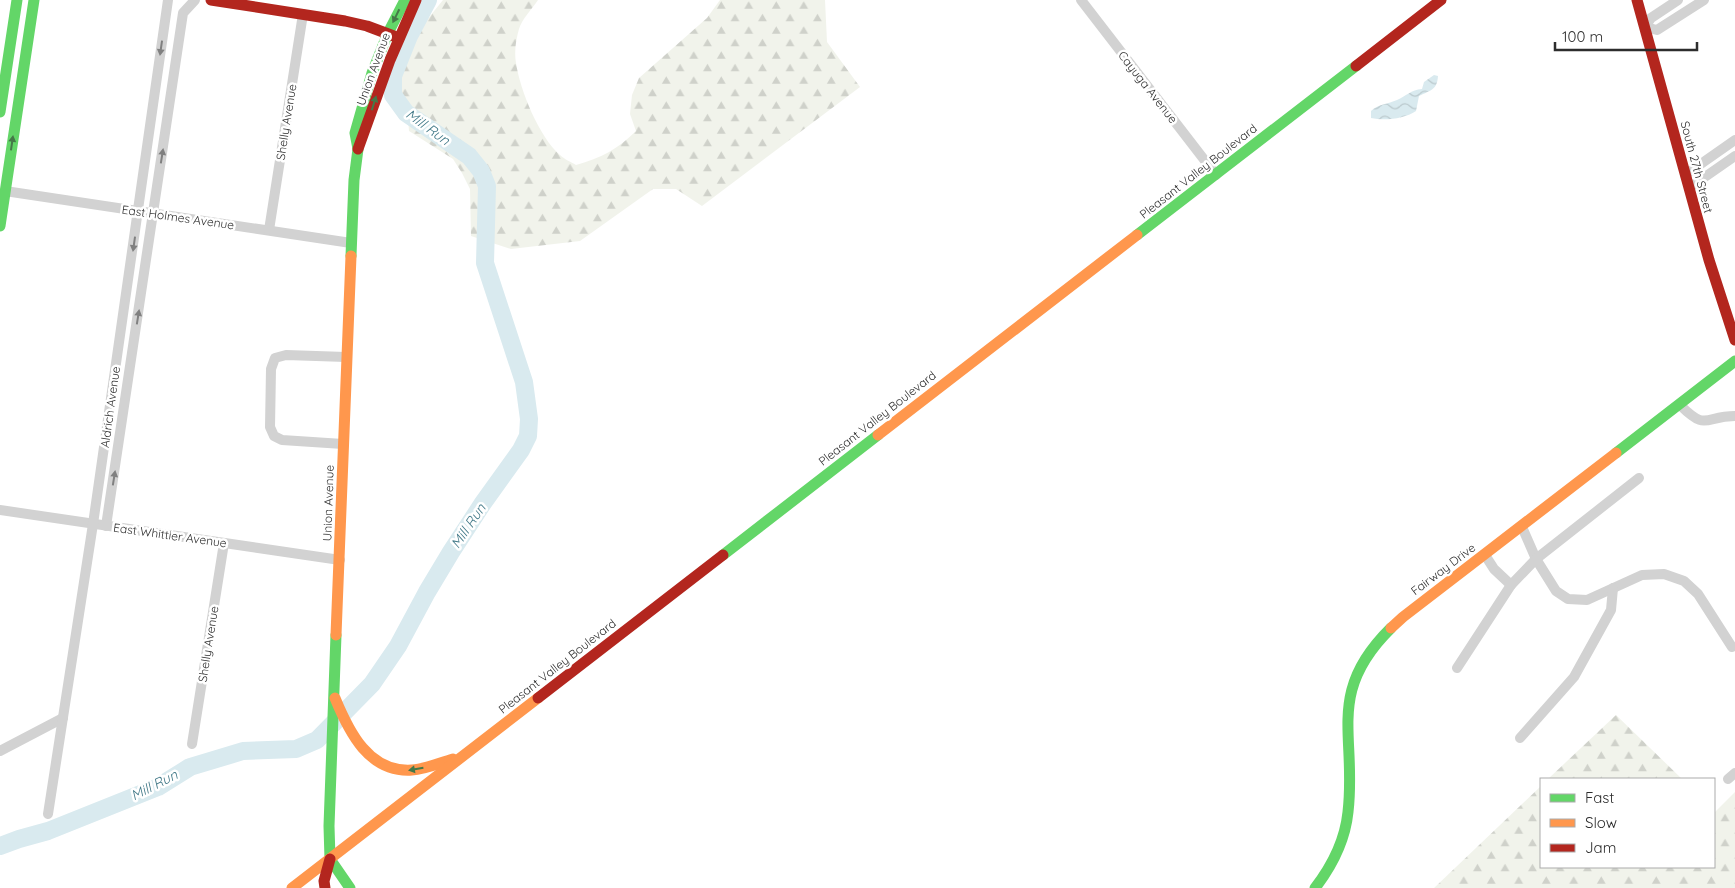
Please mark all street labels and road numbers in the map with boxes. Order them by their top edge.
street label: Union Avenue [353,30,393,108]
street label: Cayuga Avenue [1115,48,1181,126]
street label: Shelly Avenue [273,83,299,161]
street label: South 27th Street [1678,119,1716,215]
street label: Pleasant Valley Boulevard [1136,120,1260,222]
street label: East Holmes Avenue [121,202,235,232]
street label: Aldrich Avenue [97,365,123,449]
street label: Pleasant Valley Boulevard [815,367,939,469]
street label: Union Avenue [319,464,337,542]
street label: East Whittier Avenue [112,520,228,550]
street label: Fairway Drive [1408,540,1478,598]
street label: Shelly Avenue [195,605,221,683]
street label: Pleasant Valley Boulevard [495,615,619,717]

